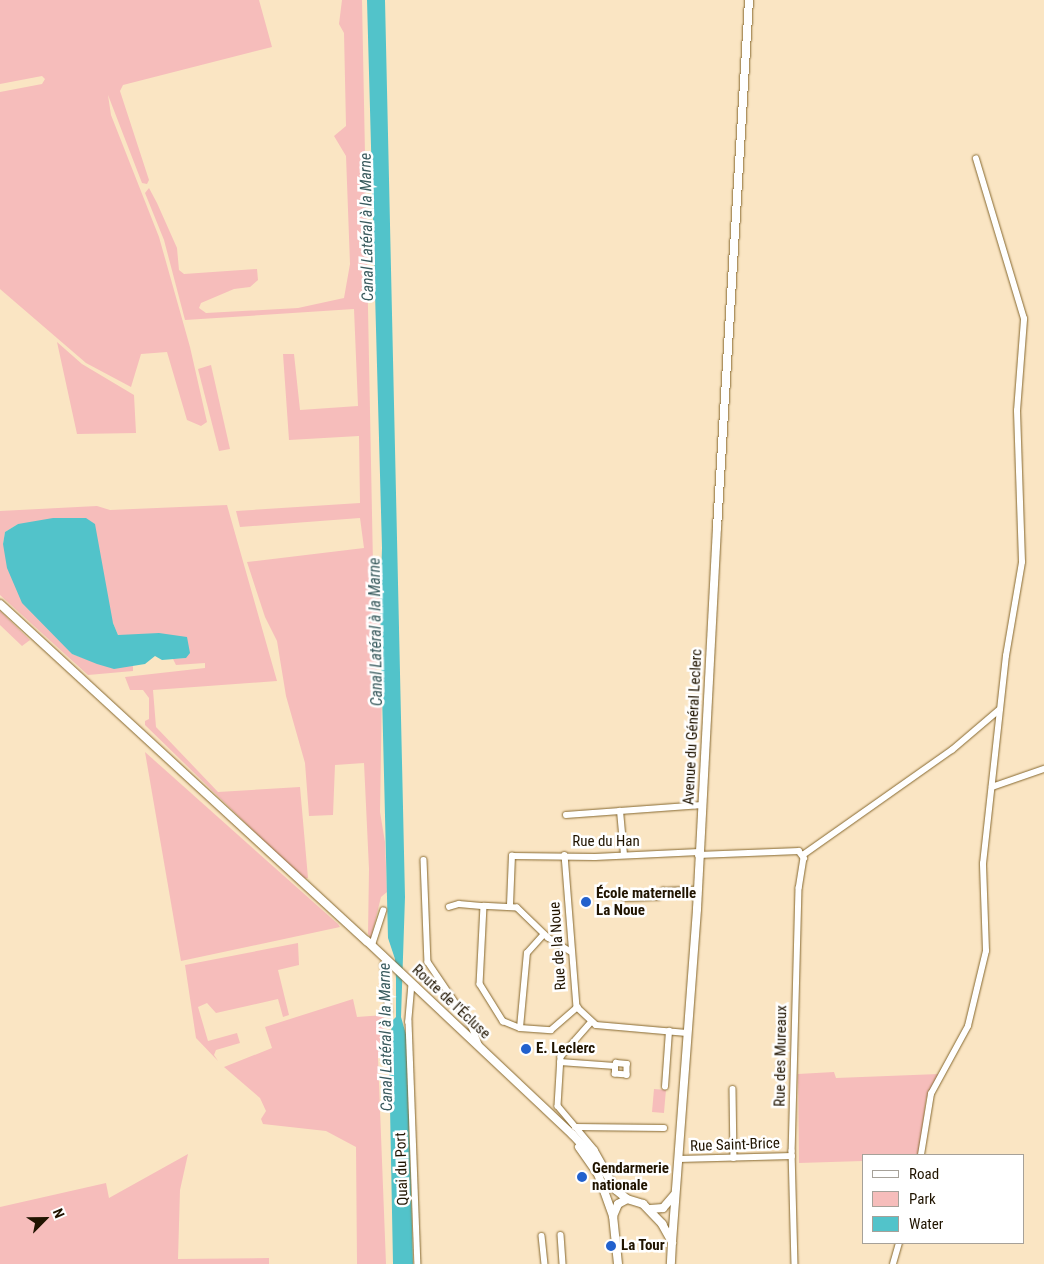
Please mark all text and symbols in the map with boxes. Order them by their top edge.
water label: Canal Latéral à la Marne [356,153,378,301]
water label: Canal Latéral à la Marne [365,558,387,706]
street label: Avenue du Général Leclerc [680,649,706,805]
street label: Rue du Han [572,833,640,851]
place label: École maternelle La Noue [596,884,696,919]
marker: École maternelle La Noue [580,896,592,908]
street label: Rue de la Noue [546,901,570,991]
street label: Route de l'Écluse [408,961,494,1043]
water label: Canal Latéral à la Marne [375,963,397,1111]
street label: Rue des Mureaux [771,1005,791,1107]
place label: E. Leclerc [536,1040,595,1058]
marker: E. Leclerc [520,1043,532,1055]
street label: Quai du Port [392,1132,412,1206]
street label: Rue Saint-Brice [690,1134,780,1156]
legend [862,1154,1024,1244]
place label: Gendarmerie nationale [592,1159,669,1194]
text: Road [909,1165,939,1183]
marker: Gendarmerie nationale [576,1171,588,1183]
text: Park [909,1190,936,1208]
north arrow [20,1194,70,1244]
text: N [50,1206,68,1220]
text: Water [909,1215,943,1233]
place label: La Tour [621,1237,665,1255]
marker: La Tour [605,1240,617,1252]

